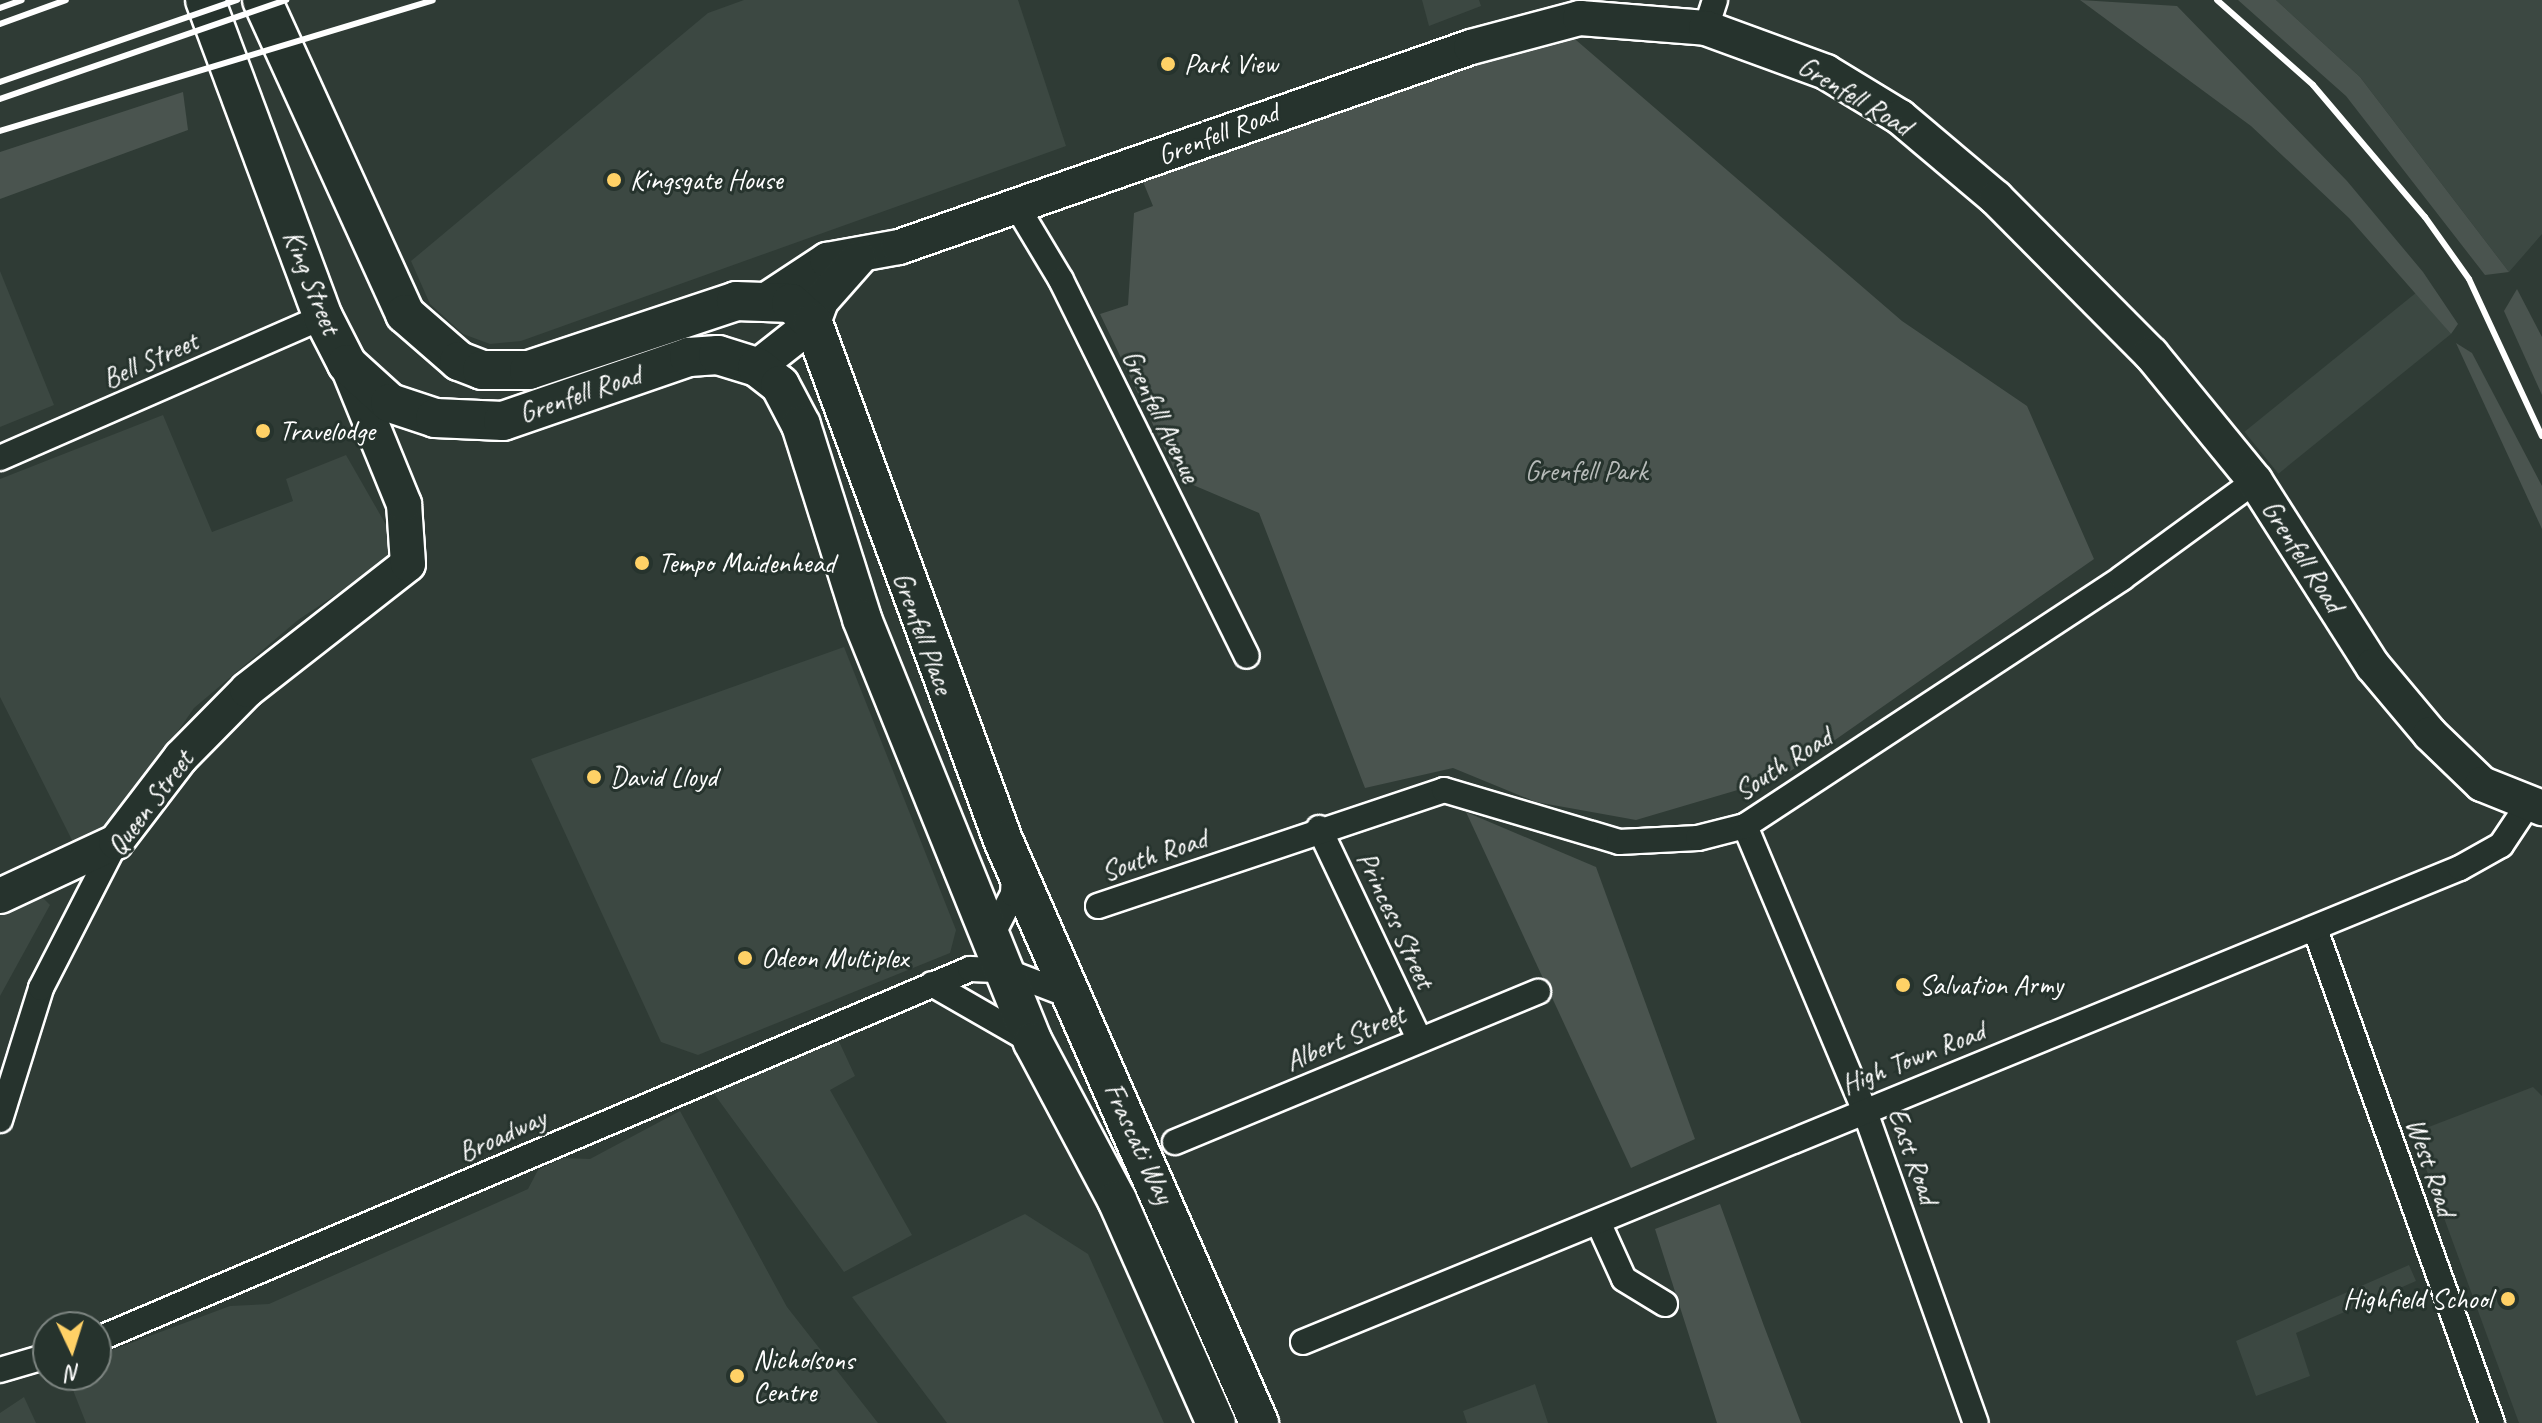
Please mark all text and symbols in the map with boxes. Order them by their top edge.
place label: Park View [1184,47,1278,81]
street label: Grenfell Road [1792,49,1918,143]
marker: Park View [1159,55,1177,73]
street label: Grenfell Road [1153,96,1283,172]
place label: Kingsgate House [630,163,783,197]
marker: Kingsgate House [605,171,623,189]
street label: King Street [276,225,348,339]
street label: Bell Street [97,324,203,396]
street label: Grenfell Avenue [1115,344,1207,488]
street label: Grenfell Road [515,358,645,430]
place label: Travelodge [279,414,375,448]
marker: Travelodge [254,422,272,440]
park label: Grenfell Park [1524,454,1648,488]
street label: Grenfell Road [2255,494,2351,618]
place label: Tempo Maidenhead [658,546,835,580]
marker: Tempo Maidenhead [633,554,651,572]
street label: Grenfell Place [885,567,961,699]
street label: South Road [1728,720,1838,808]
street label: Queen Street [100,744,200,862]
place label: David Lloyd [610,760,718,794]
marker: David Lloyd [585,768,603,786]
street label: South Road [1097,821,1211,889]
street label: Princess Street [1350,846,1442,994]
place label: Odeon Multiplex [761,941,908,975]
marker: Odeon Multiplex [736,949,754,967]
place label: Salvation Army [1919,968,2064,1002]
marker: Salvation Army [1894,976,1912,994]
street label: Albert Street [1280,998,1410,1078]
street label: High Town Road [1837,1014,1989,1102]
street label: Frascati Way [1097,1078,1181,1208]
street label: Broadway [453,1101,551,1169]
street label: East Road [1880,1103,1946,1209]
street label: West Road [2399,1113,2463,1221]
place label: Highfield School [2343,1282,2492,1316]
marker: Highfield School [2499,1290,2517,1308]
north arrow [32,1311,112,1391]
place label: Nicholsons Centre [753,1343,854,1409]
text: N [66,1359,81,1387]
marker: Nicholsons Centre [728,1367,746,1385]

